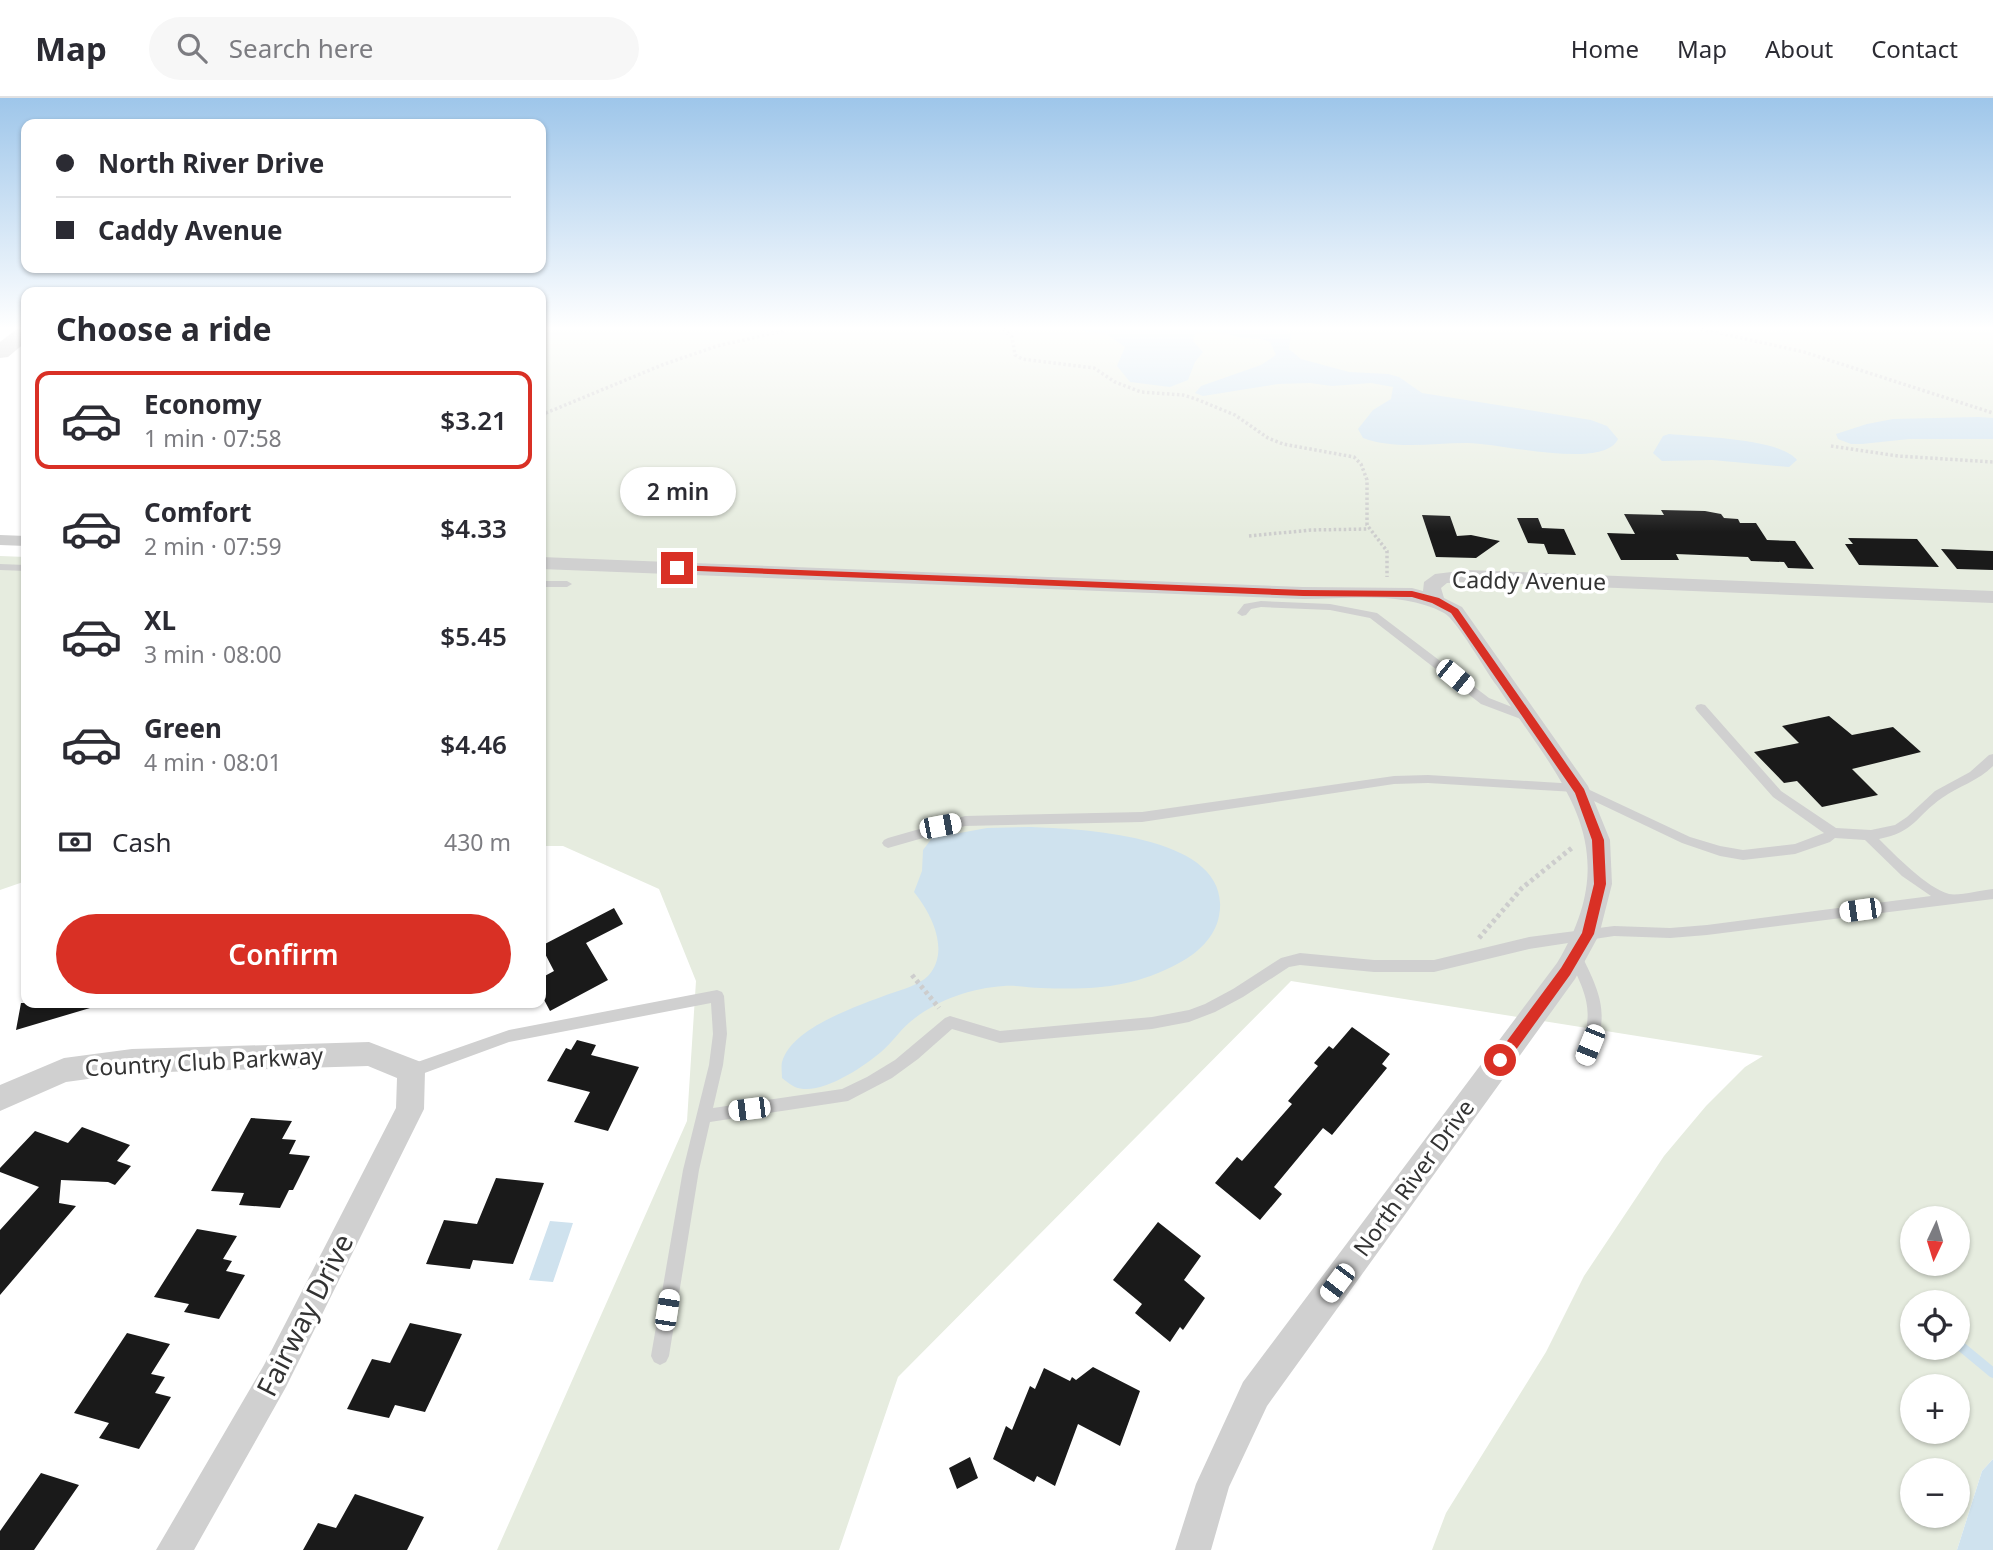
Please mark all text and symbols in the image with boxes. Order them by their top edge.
search box [149,17,639,80]
text: Map [35,26,107,71]
icon: search [173,29,211,67]
text: Search here [229,30,373,66]
text: Home [1571,32,1639,65]
text: Map [1677,32,1727,65]
text: About [1765,32,1833,65]
text: Contact [1871,32,1958,65]
text: North River Drive [98,145,324,181]
text: Caddy Avenue [98,212,282,248]
text: Choose a ride [56,307,272,350]
text: Economy [144,386,262,422]
icon: car [60,389,123,452]
text: $3.21 [440,402,507,438]
text: 1 min · 07:58 [144,422,282,454]
callout: 2 min [619,466,735,516]
text: 2 min [647,475,709,507]
text: Comfort [144,494,252,530]
icon: car [60,497,123,560]
text: $4.33 [440,510,507,546]
text: 2 min · 07:59 [144,530,282,562]
route end [661,552,693,584]
street label: Caddy Avenue [1452,563,1606,597]
text: XL [144,602,176,638]
icon: car [60,605,123,668]
text: $5.45 [440,618,507,654]
text: 3 min · 08:00 [144,638,282,670]
car [1433,656,1478,698]
text: Green [144,710,222,746]
icon: car [60,713,123,776]
text: $4.46 [440,726,507,762]
text: 4 min · 08:01 [144,746,282,778]
car [918,812,963,840]
icon: cash [56,823,94,861]
text: Cash [112,824,172,860]
text: 430 m [444,826,511,858]
car [1838,897,1883,923]
button: Confirm [56,914,511,994]
car [1573,1022,1608,1068]
street label: Country Club Parkway [84,1039,324,1083]
route start [1484,1044,1516,1076]
street label: North River Drive [1345,1093,1481,1262]
car [727,1096,772,1122]
north arrow [1900,1206,1970,1276]
map controls [1900,1206,1970,1528]
street label: Fairway Drive [247,1227,361,1402]
car [1316,1260,1359,1306]
car [654,1288,681,1332]
button: locate [1900,1290,1970,1360]
button: + [1900,1374,1970,1444]
button: − [1900,1458,1970,1528]

